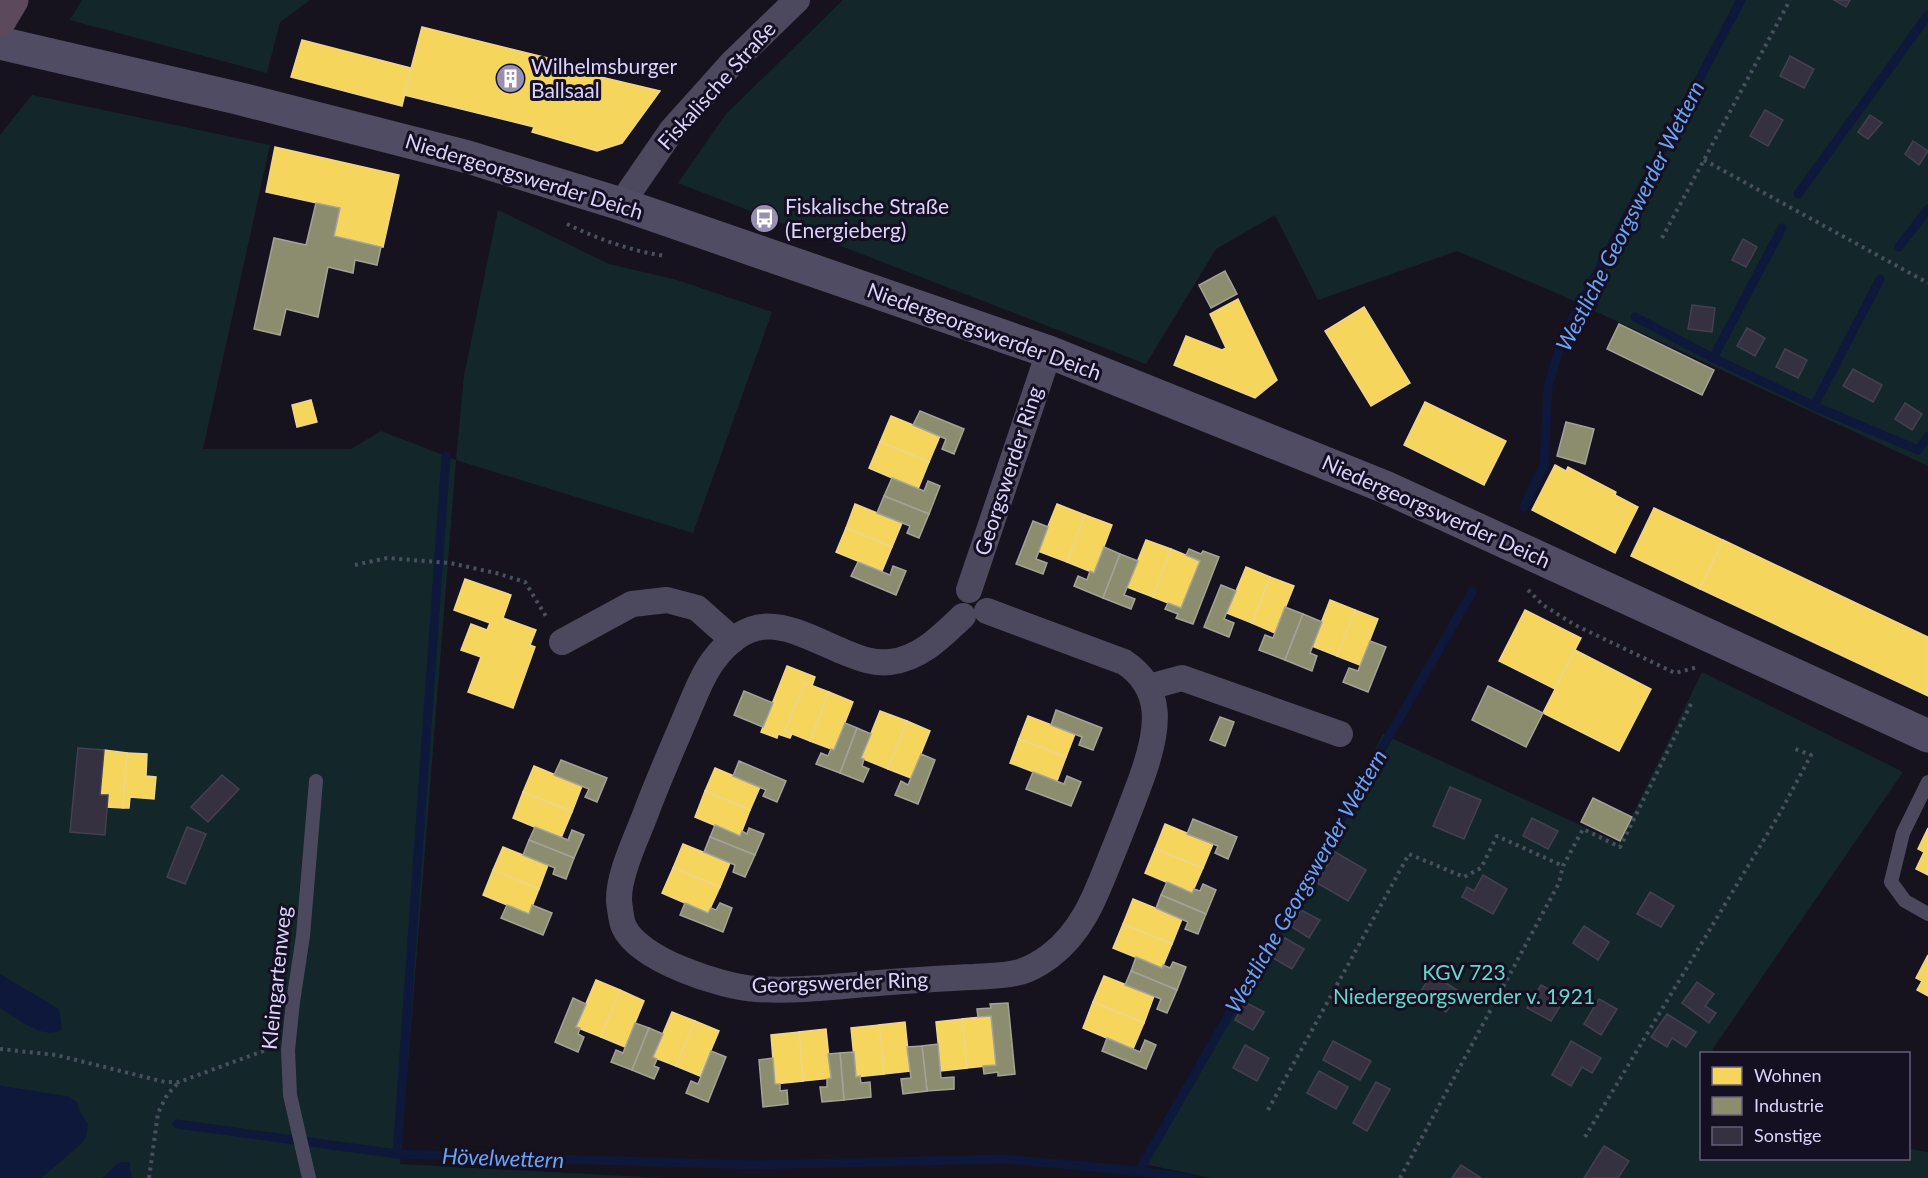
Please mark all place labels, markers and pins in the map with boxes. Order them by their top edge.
place label: Wilhelmsburger Ballsaal [531,53,678,102]
building icon: Wilhelmsburger Ballsaal [494,63,526,95]
place label: Fiskalische Straße (Energieberg) [785,193,949,242]
bus stop icon: Fiskalische Straße (Energieberg) [748,203,780,235]

